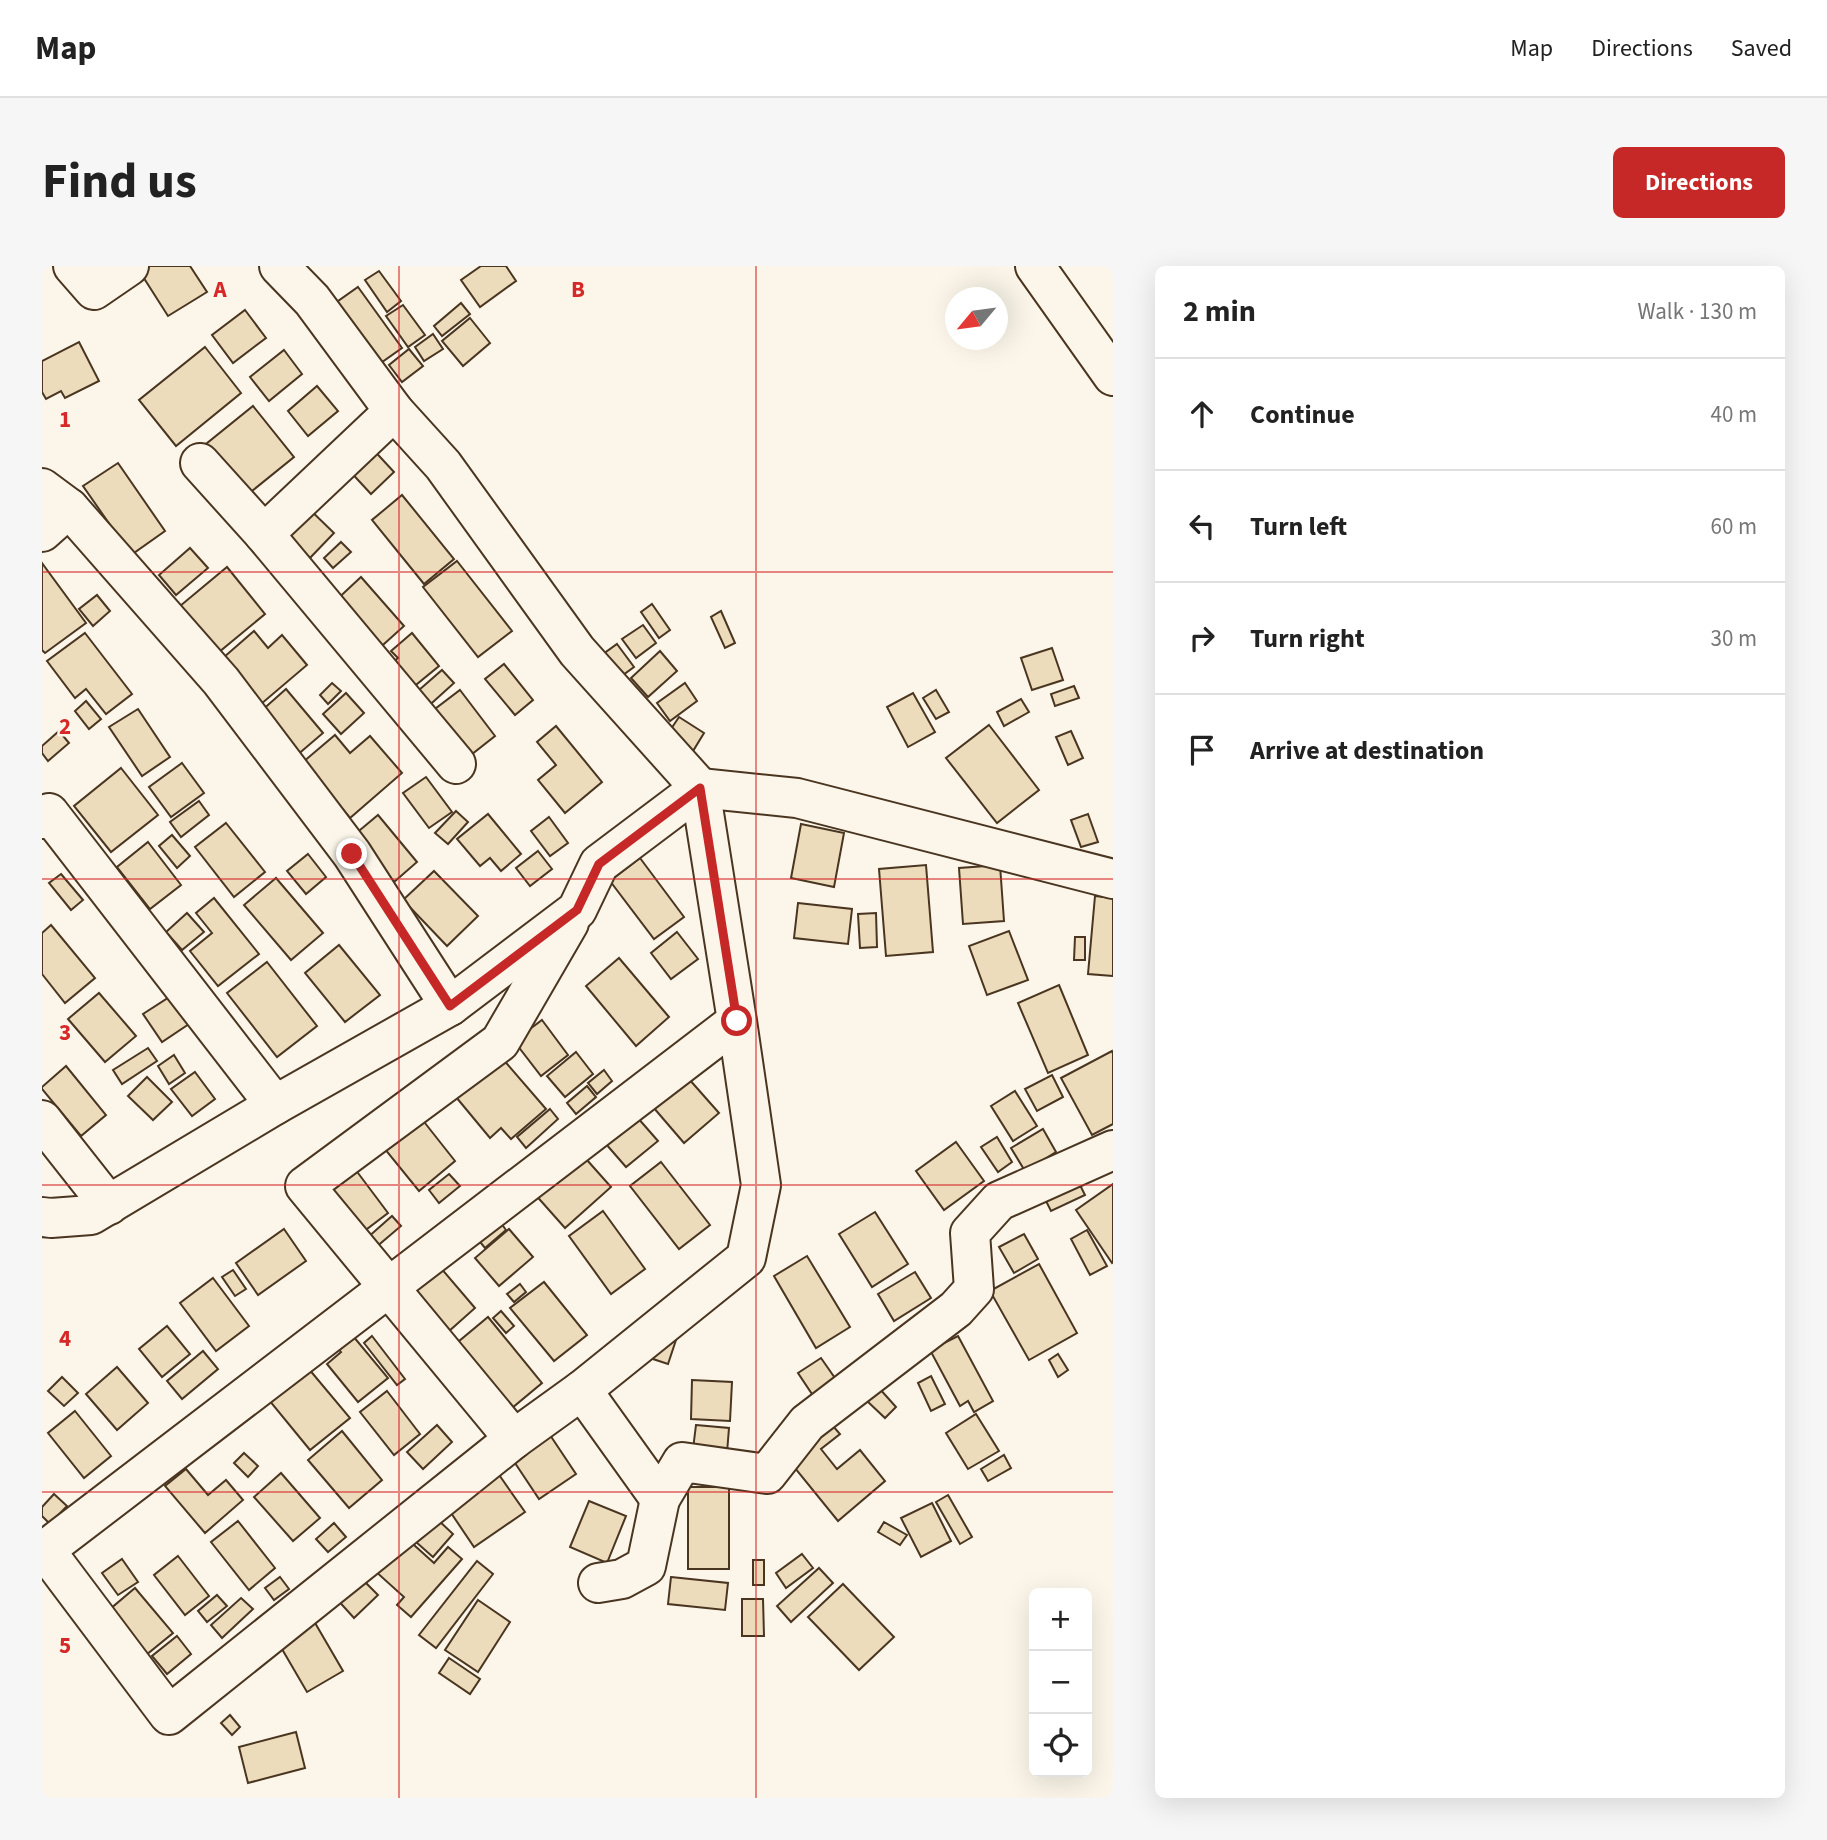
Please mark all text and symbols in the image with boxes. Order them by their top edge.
text: Map [35,25,96,72]
text: Map [1510,31,1553,66]
text: Directions [1591,31,1693,66]
text: Saved [1731,31,1792,66]
text: Find us [42,147,197,217]
button: Directions [1613,147,1785,218]
text: A [212,273,227,306]
text: B [571,273,585,306]
north arrow [945,287,1008,350]
text: 2 min [1183,290,1256,333]
text: Walk · 130 m [1638,295,1757,328]
icon: ahead [1183,395,1221,433]
text: Continue [1250,396,1355,433]
text: 40 m [1710,398,1757,431]
text: 1 [59,403,71,436]
icon: left [1183,507,1221,545]
text: Turn left [1250,508,1347,545]
text: 60 m [1710,510,1757,543]
icon: right [1183,619,1221,657]
text: Turn right [1250,620,1365,657]
text: 30 m [1710,622,1757,655]
text: 2 [59,710,71,743]
icon: arrive [1183,731,1221,769]
text: Arrive at destination [1250,732,1484,769]
route end [336,838,367,869]
route start [721,1005,752,1036]
text: 3 [59,1016,71,1049]
text: 4 [59,1322,71,1355]
map controls [1029,1588,1092,1777]
button: + [1029,1588,1092,1651]
text: 5 [59,1629,71,1662]
button: − [1029,1651,1092,1714]
button: locate [1029,1714,1092,1777]

